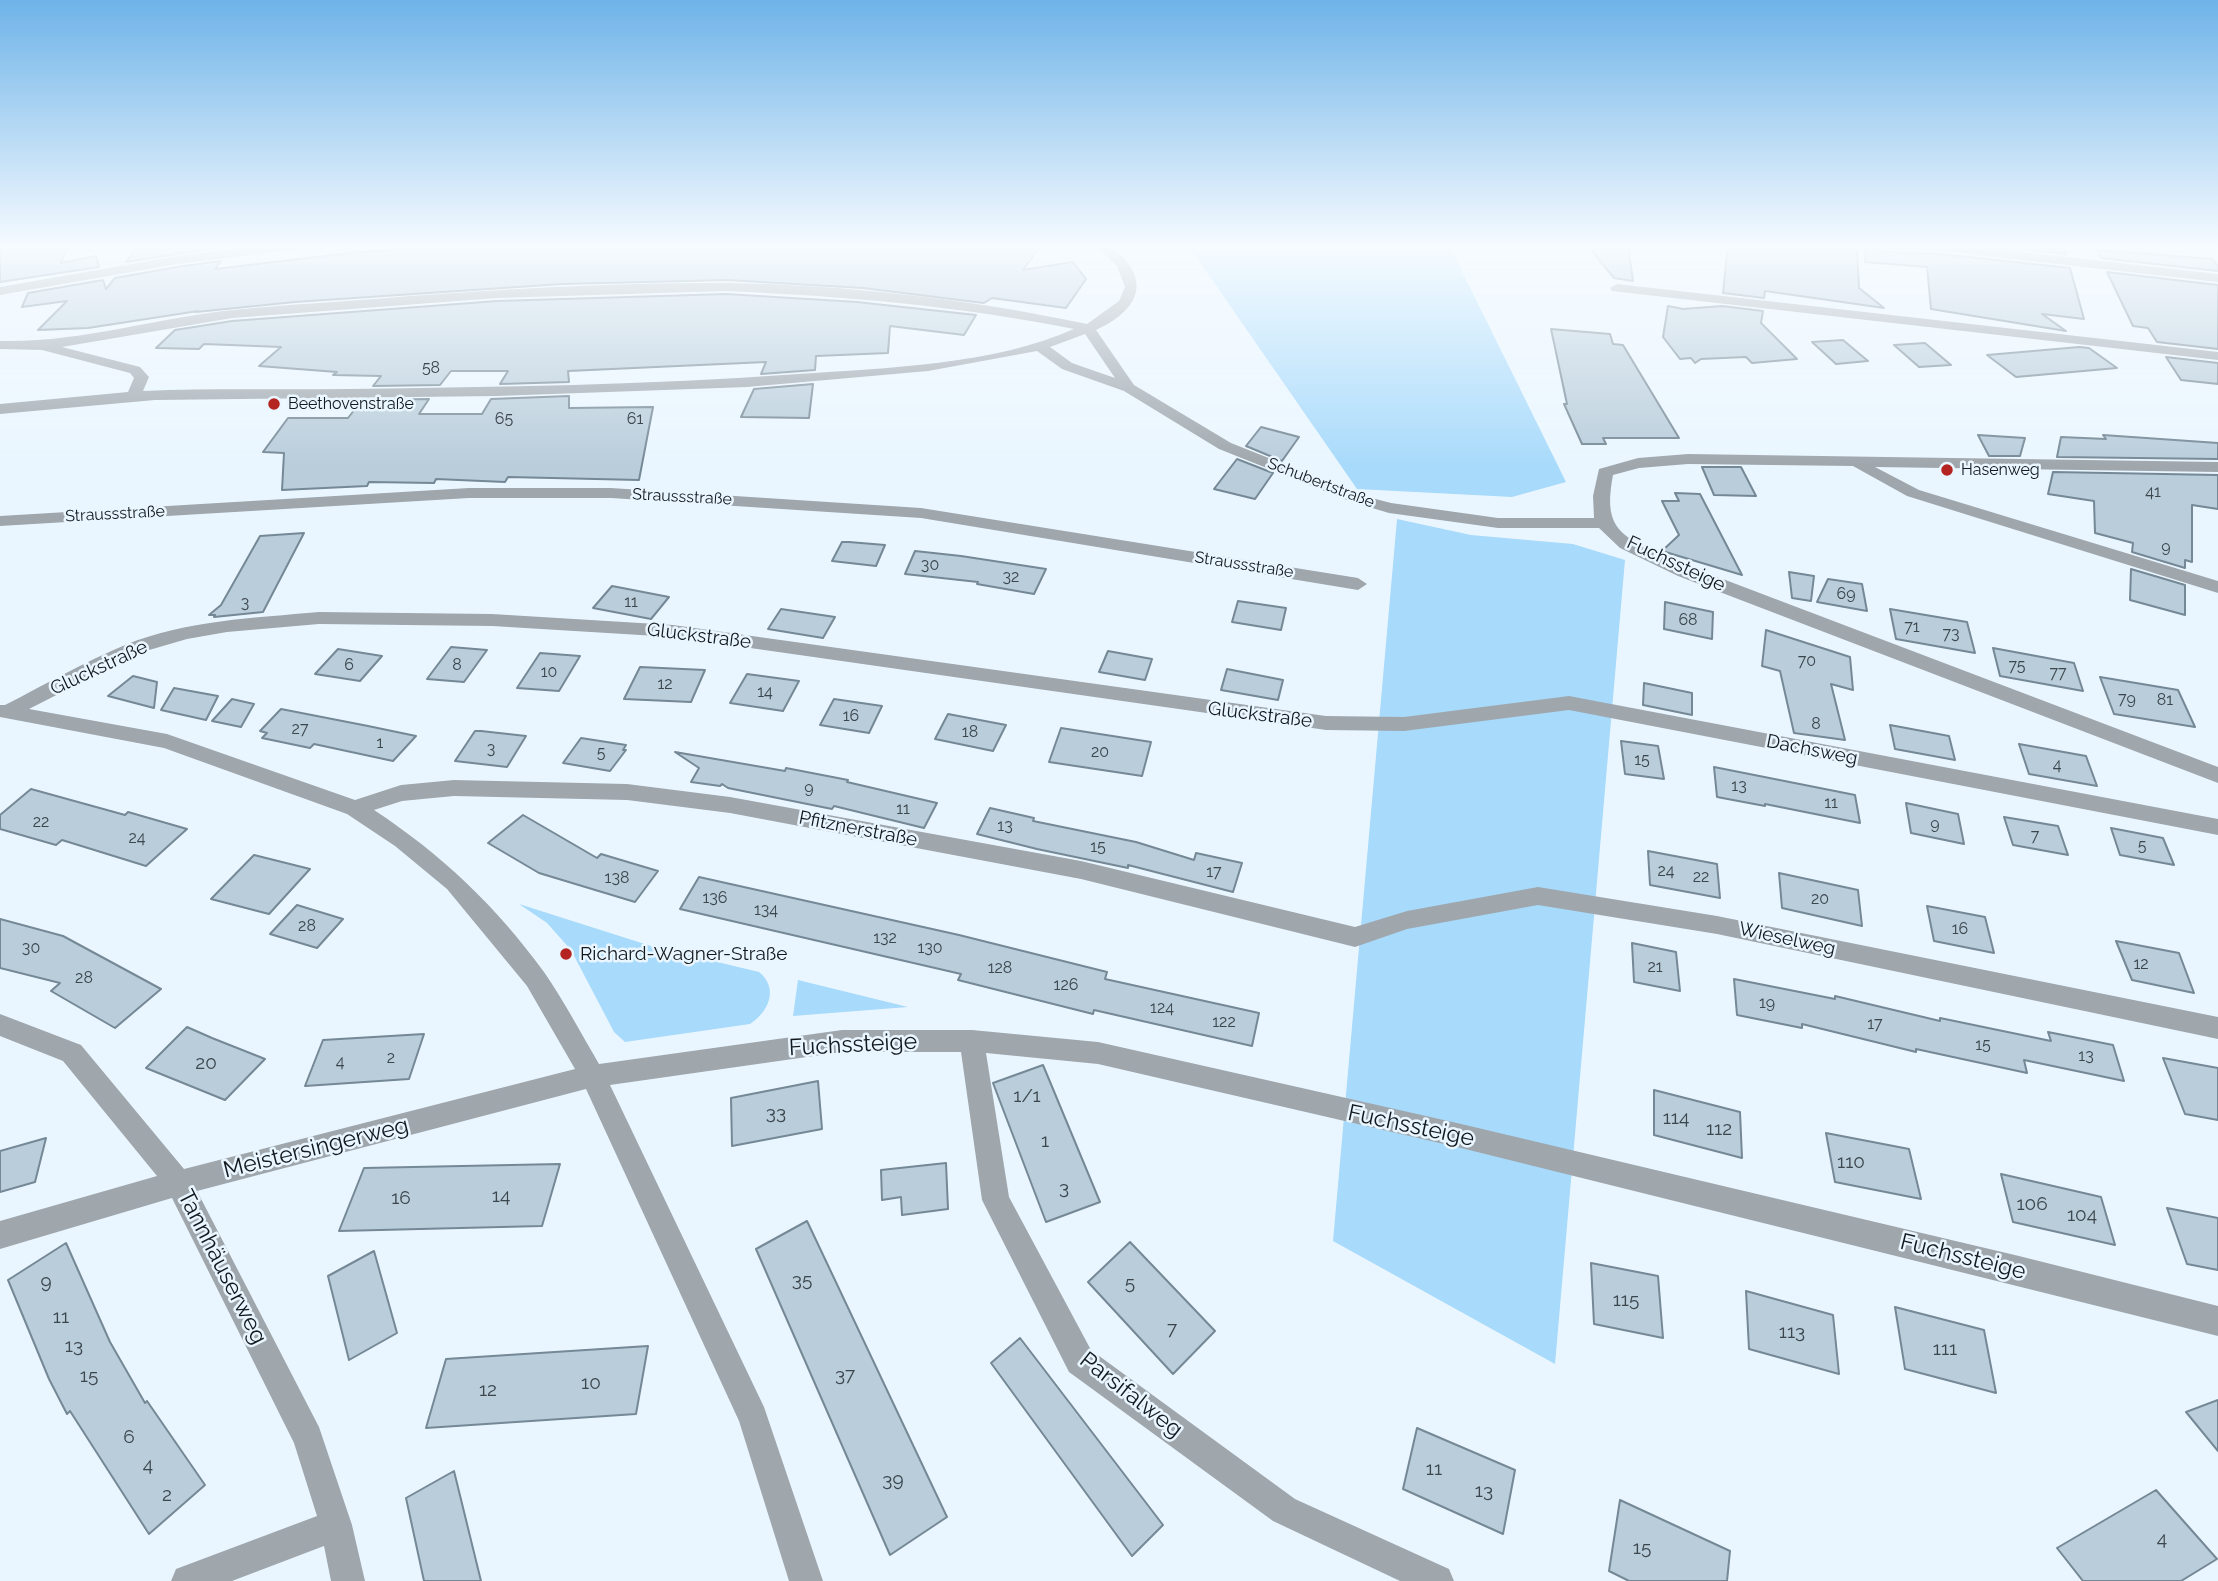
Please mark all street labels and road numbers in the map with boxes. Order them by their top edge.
street label: Schubertstraße [1265,454,1377,512]
street label: Straussstraße [632,485,732,509]
street label: Straussstraße [65,502,165,526]
street label: Fuchssteige [1623,531,1729,597]
street label: Straussstraße [1193,548,1295,582]
street label: Gluckstraße [646,618,752,654]
street label: Gluckstraße [47,636,151,700]
street label: Gluckstraße [1207,697,1313,733]
street label: Dachsweg [1764,730,1860,770]
street label: Pfitznerstraße [797,806,919,852]
street label: Wieselweg [1737,918,1837,960]
street label: Fuchssteige [788,1028,918,1062]
street label: Fuchssteige [1345,1099,1477,1153]
street label: Meistersingerweg [220,1112,412,1184]
street label: Tannhäuserweg [171,1185,273,1349]
street label: Fuchssteige [1897,1228,2029,1286]
street label: Parsifalweg [1074,1346,1188,1444]

